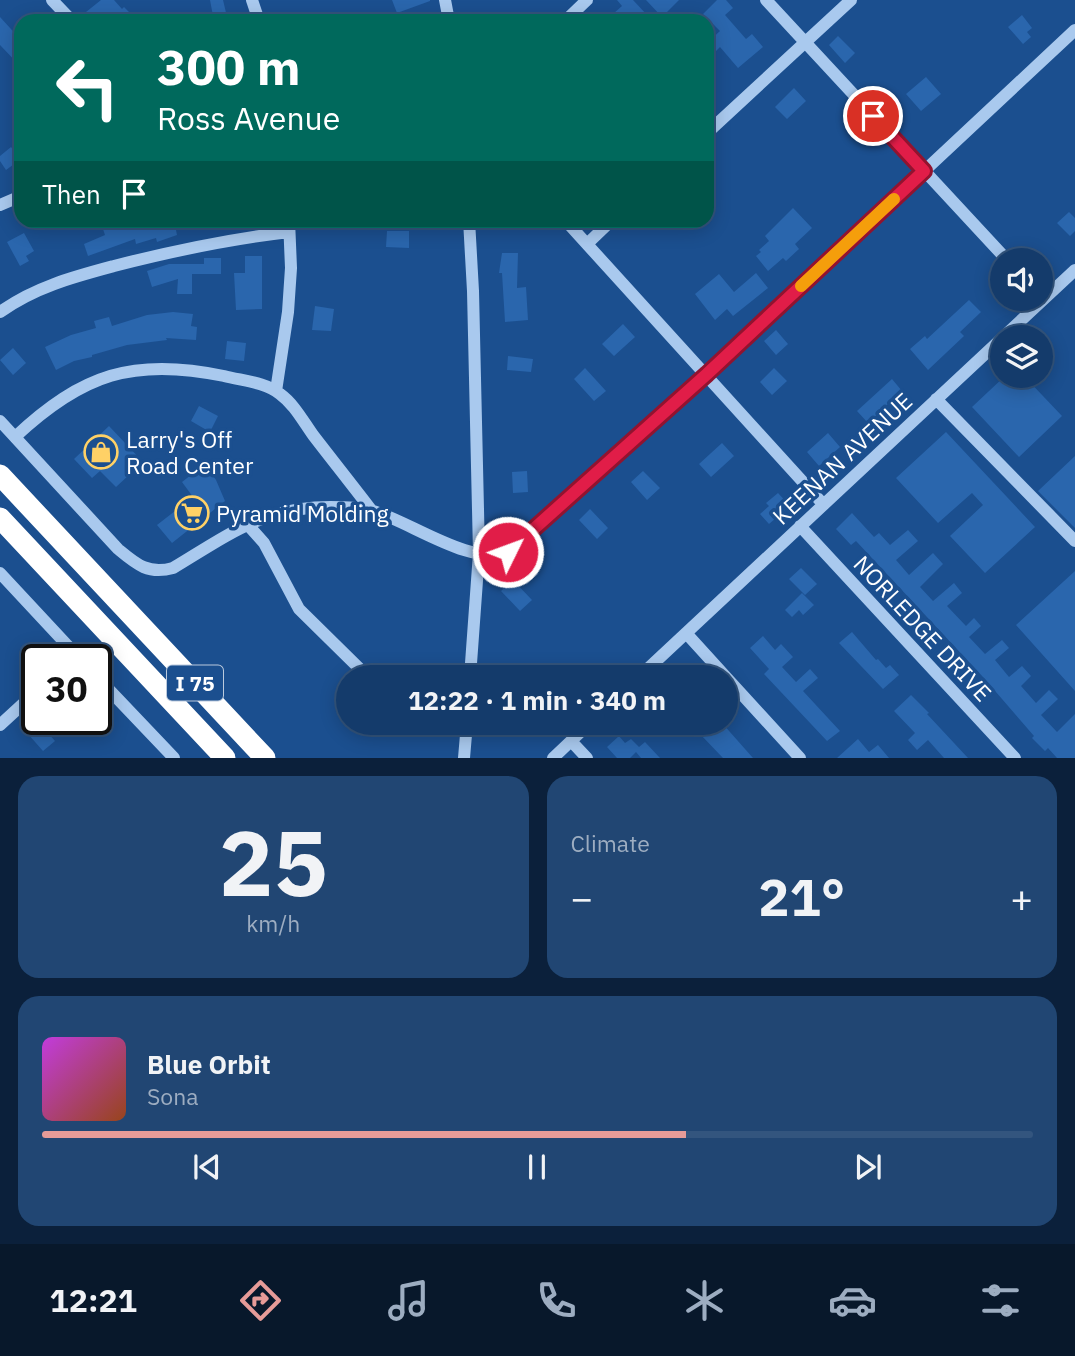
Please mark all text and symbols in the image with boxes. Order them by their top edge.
text: 300 m [157,35,301,98]
icon: left [42,42,133,133]
pin [843,86,903,146]
text: Ross Avenue [157,97,340,139]
icon: arrive [854,97,892,135]
icon: arrive [115,175,153,213]
text: Then [42,177,101,211]
map controls [990,248,1053,388]
button: sound [990,248,1053,311]
button: layers [990,325,1053,388]
street label: KEENAN AVENUE [766,385,918,531]
place label: Larry's Off Road Center [126,424,254,480]
shop icon: Larry's Off Road Center [82,433,120,471]
supermarket icon: Pyramid Molding [173,494,211,532]
place label: Pyramid Molding [216,498,389,528]
position arrow [471,515,545,589]
street label: NORLEDGE DRIVE [848,549,998,707]
speed limit sign: 30 [21,644,112,735]
road number: I 75 [167,666,223,700]
text: 12:22 · 1 min · 340 m [408,683,666,717]
text: 25 [219,803,328,921]
text: Climate [571,828,650,858]
text: 21° [758,863,845,930]
text: − [571,873,593,922]
text: + [1010,873,1033,922]
text: km/h [246,908,300,938]
text: Blue Orbit [147,1047,271,1081]
text: Sona [147,1081,199,1111]
icon: previous [188,1148,226,1186]
icon: pause [518,1148,556,1186]
icon: next [849,1148,887,1186]
icon: directions [236,1276,285,1325]
icon: music [384,1276,433,1325]
icon: phone [532,1276,581,1325]
icon: climate [680,1276,729,1325]
icon: car [828,1276,877,1325]
icon: filters [976,1276,1025,1325]
text: 12:21 [50,1279,137,1321]

